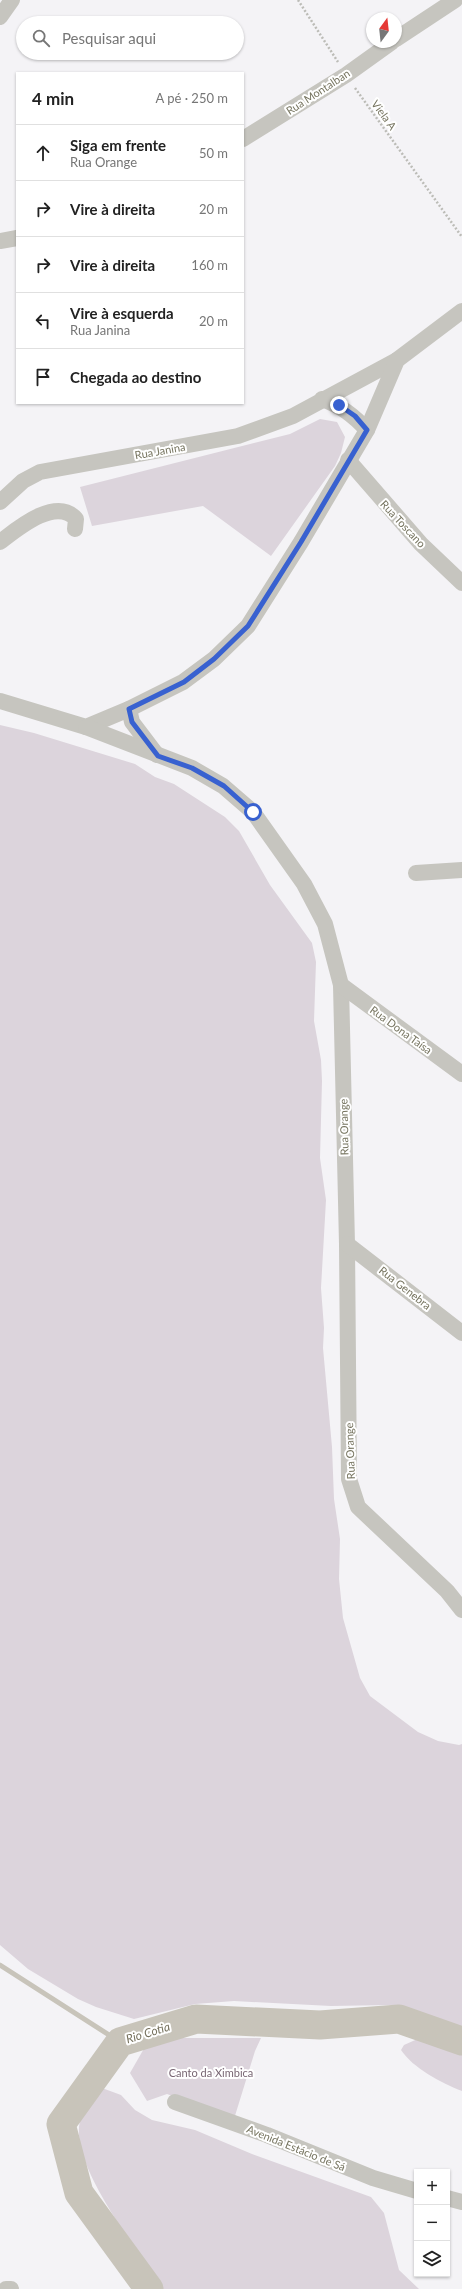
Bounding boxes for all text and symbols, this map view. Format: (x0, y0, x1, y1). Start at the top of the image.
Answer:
north arrow (366, 12, 402, 48)
search box (16, 16, 244, 60)
icon: search (30, 27, 52, 49)
text: Pesquisar aqui (62, 29, 156, 47)
street label: Rua Montalban (283, 66, 352, 117)
text: 4 min (32, 88, 74, 109)
text: A pé · 250 m (155, 90, 228, 106)
street label: Viela A (369, 97, 400, 133)
text: Siga em frente (70, 136, 166, 154)
icon: ahead (32, 142, 54, 164)
text: 50 m (199, 145, 228, 161)
text: Rua Orange (70, 154, 137, 170)
icon: right (32, 198, 54, 220)
text: Vire à direita (70, 200, 155, 218)
text: 20 m (199, 201, 228, 217)
icon: right (32, 254, 54, 276)
text: Vire à direita (70, 256, 155, 274)
text: 160 m (191, 257, 228, 273)
text: Vire à esquerda (70, 304, 174, 322)
icon: left (32, 310, 54, 332)
text: 20 m (199, 313, 228, 329)
text: Rua Janina (70, 322, 130, 338)
icon: arrive (32, 366, 54, 388)
text: Chegada ao destino (70, 368, 201, 386)
route end (330, 396, 348, 414)
street label: Rua Janina (134, 440, 186, 461)
street label: Rua Toscano (378, 497, 429, 550)
route start (244, 803, 262, 821)
street label: Rua Dona Taísa (368, 1003, 435, 1056)
street label: Rua Orange (337, 1098, 350, 1155)
street label: Rua Genebra (377, 1263, 434, 1312)
street label: Rua Orange (342, 1422, 357, 1480)
water label: Rio Cotia (124, 2019, 172, 2046)
park label: Canto da Ximbica (169, 2066, 253, 2079)
street label: Avenida Estácio de Sá (245, 2122, 347, 2173)
map controls (414, 2169, 450, 2277)
button: + (414, 2169, 450, 2205)
button: − (414, 2205, 450, 2241)
button: layers (414, 2241, 450, 2277)

